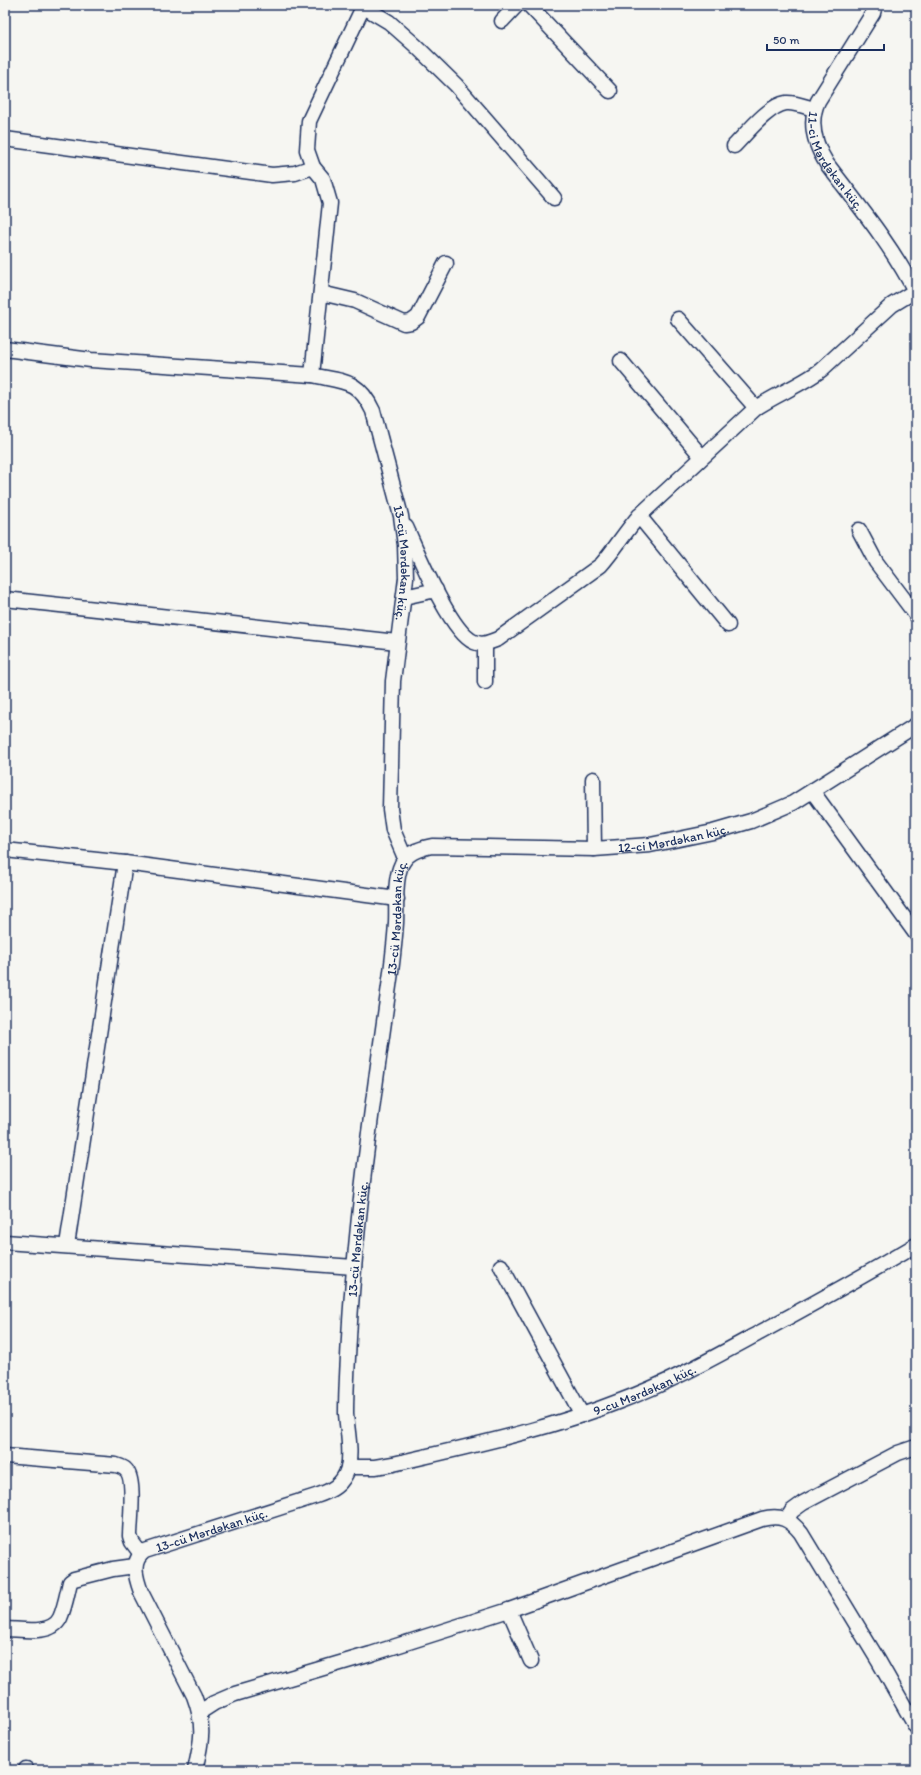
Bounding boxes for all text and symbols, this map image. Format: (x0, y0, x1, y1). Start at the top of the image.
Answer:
scale bar (767, 26, 884, 52)
text: 50 m (773, 33, 799, 47)
street label: 11-ci Mərdəkan küç. (805, 110, 867, 214)
street label: 13-cü Mərdəkan küç. (390, 503, 413, 622)
street label: 12-ci Mərdəkan küç. (617, 821, 731, 855)
street label: 13-cü Mərdəkan küç. (384, 857, 411, 977)
street label: 13-cü Mərdəkan küç. (345, 1180, 371, 1298)
street label: 9-cu Mərdəkan küç. (591, 1361, 699, 1418)
street label: 13-cü Mərdəkan küç. (154, 1505, 269, 1555)

